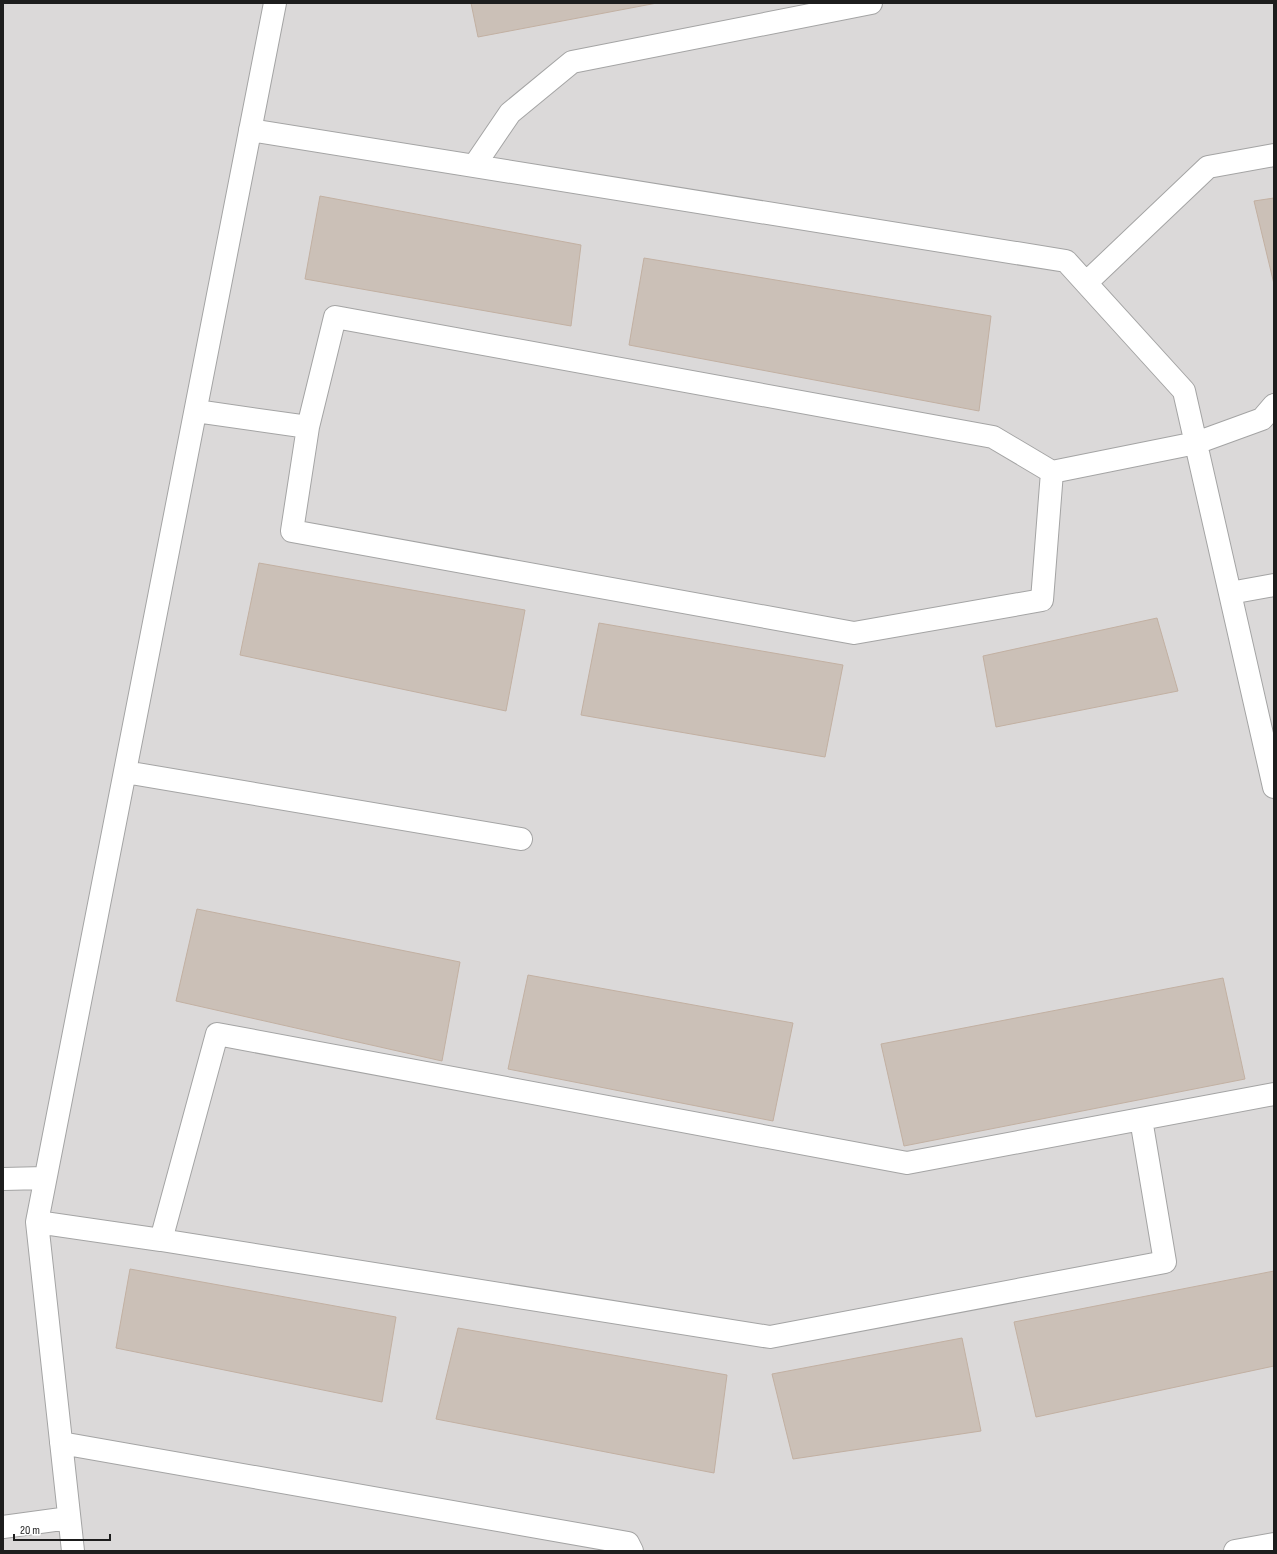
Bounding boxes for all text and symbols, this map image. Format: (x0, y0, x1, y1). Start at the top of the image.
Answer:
scale bar (14, 1516, 110, 1542)
text: 20 m (20, 1523, 40, 1538)

